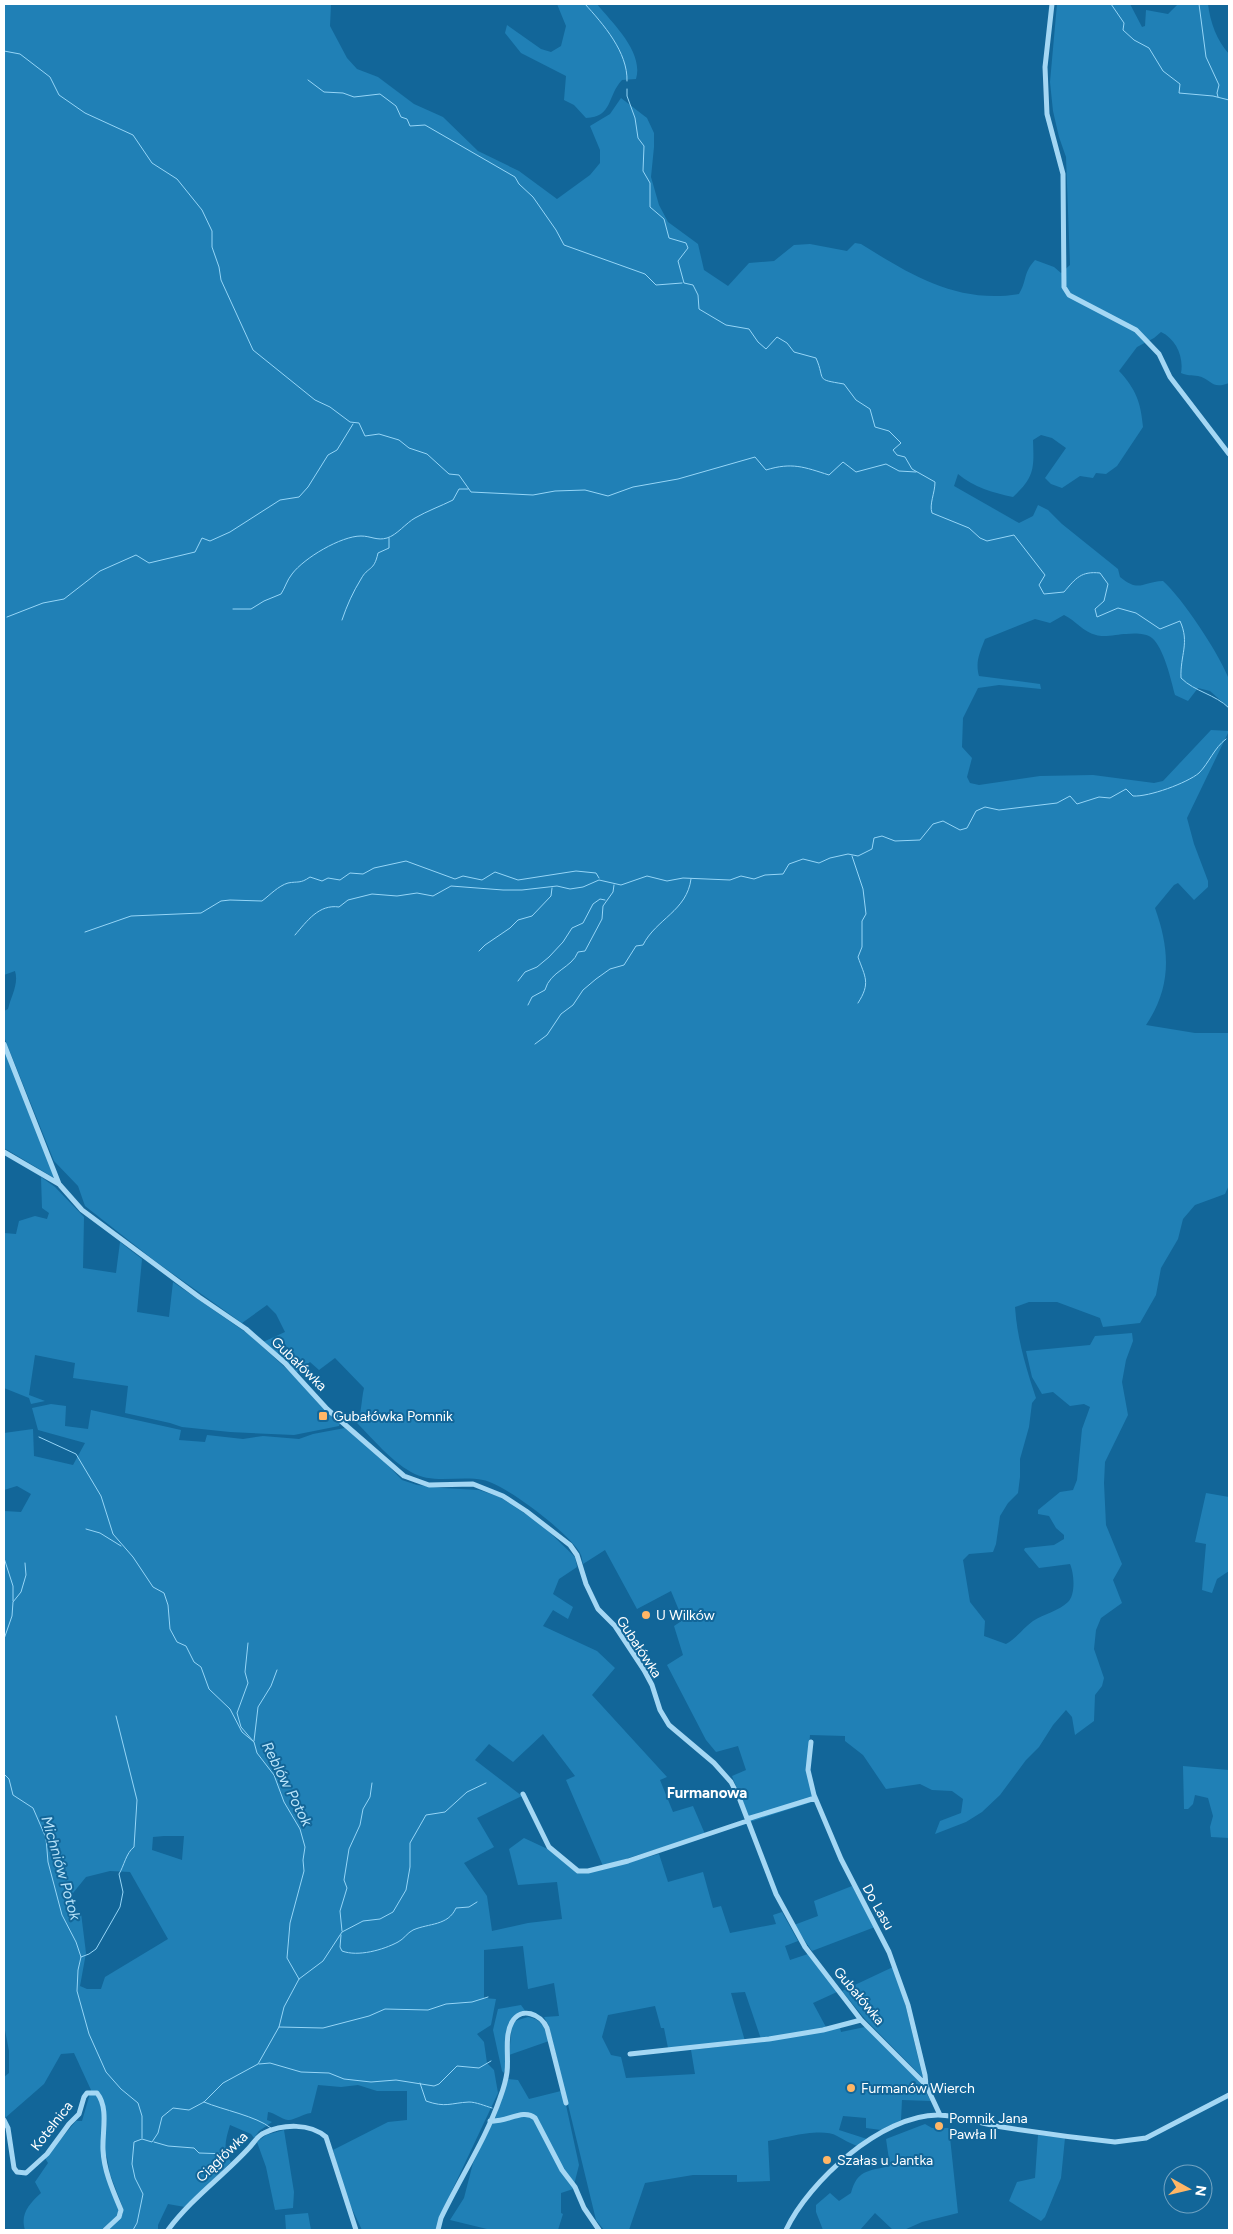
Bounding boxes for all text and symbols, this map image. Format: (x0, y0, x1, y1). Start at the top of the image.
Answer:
street label: Gubałówka (268, 1333, 330, 1395)
place label: Gubałówka Pomnik (333, 1408, 453, 1425)
marker: Gubałówka Pomnik (317, 1410, 329, 1422)
place label: U Wilków (656, 1607, 715, 1624)
marker: U Wilków (640, 1609, 652, 1621)
street label: Gubałówka (613, 1613, 665, 1681)
water label: Reblów Potok (258, 1739, 316, 1830)
district label: Furmanowa (667, 1784, 747, 1802)
water label: Michniów Potok (38, 1814, 85, 1923)
street label: Do Lasu (858, 1881, 898, 1933)
street label: Gubałówka (830, 1964, 888, 2028)
place label: Furmanów Wierch (861, 2080, 975, 2097)
marker: Furmanów Wierch (845, 2082, 857, 2094)
street label: Kotelnica (27, 2098, 77, 2154)
place label: Pomnik Jana Pawła II (949, 2110, 1028, 2143)
marker: Pomnik Jana Pawła II (933, 2120, 945, 2132)
street label: Ciągłówka (193, 2128, 251, 2186)
place label: Szałas u Jantka (837, 2152, 933, 2169)
marker: Szałas u Jantka (821, 2154, 833, 2166)
north arrow (1163, 2164, 1213, 2214)
text: N (1191, 2184, 1210, 2197)

